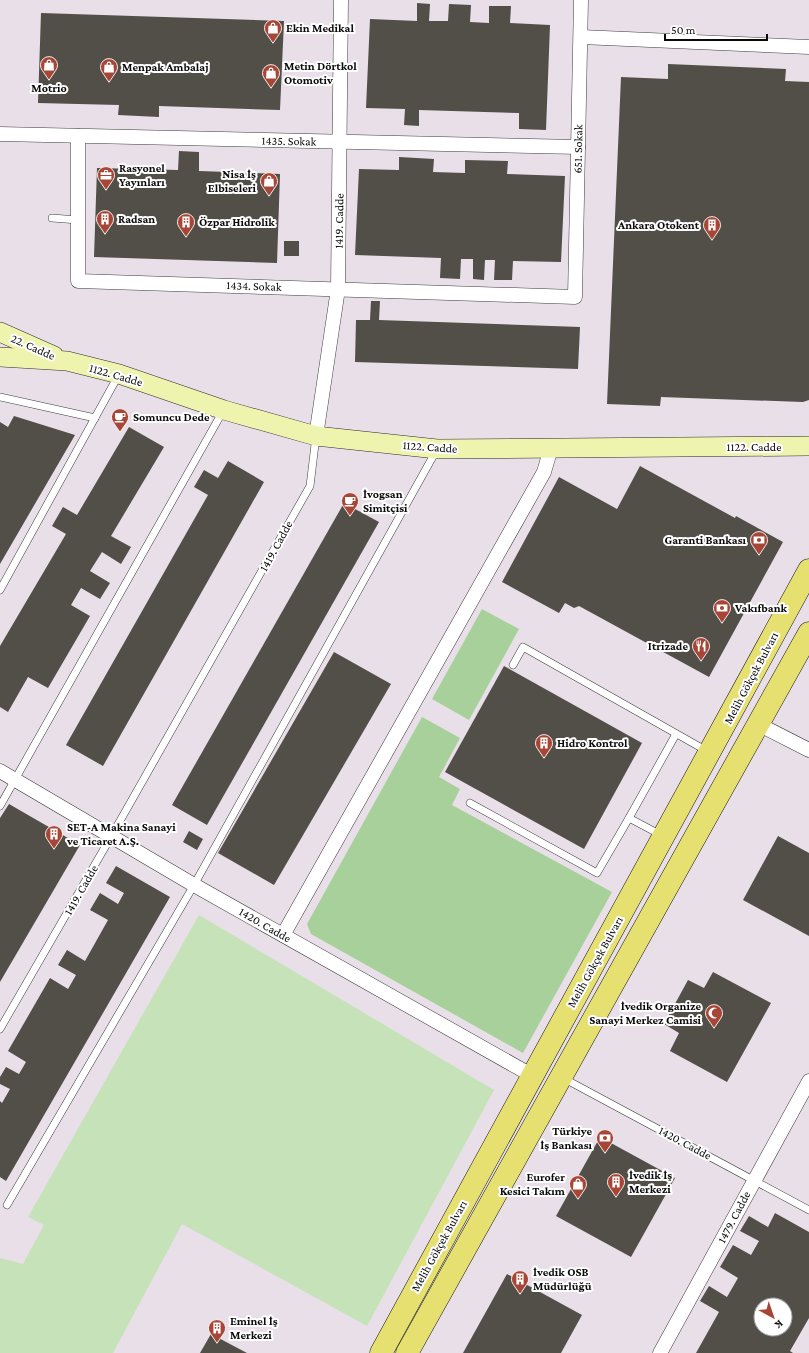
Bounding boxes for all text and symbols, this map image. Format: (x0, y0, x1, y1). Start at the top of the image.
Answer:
scale bar (665, 16, 767, 42)
shop icon: Ekin Medikal (263, 18, 283, 43)
place label: Ekin Medikal (286, 21, 354, 35)
text: 50 m (671, 23, 696, 37)
shop icon: Motrio (39, 55, 59, 80)
shop icon: Menpak Ambalaj (99, 57, 119, 82)
place label: Metin Dörtkol Otomotiv (284, 59, 357, 87)
place label: Menpak Ambalaj (122, 60, 209, 74)
shop icon: Metin Dörtkol Otomotiv (261, 63, 281, 88)
place label: Motrio (31, 81, 67, 95)
street label: 651. Sokak (571, 124, 585, 174)
street label: 1435. Sokak (262, 134, 317, 148)
place label: Rasyonel Yayınları (119, 161, 165, 189)
office icon: Rasyonel Yayınları (96, 165, 116, 190)
place label: Nisa İş Elbiseleri (208, 167, 257, 195)
shop icon: Nisa İş Elbiseleri (259, 171, 279, 196)
street label: 1419. Cadde (332, 193, 346, 249)
building icon: Radsan (95, 209, 115, 234)
place label: Radsan (118, 212, 155, 226)
building icon: Özpar Hidrolik (176, 212, 196, 237)
place label: Özpar Hidrolik (199, 215, 275, 229)
building icon: Ankara Otokent (702, 215, 722, 240)
place label: Ankara Otokent (617, 218, 700, 232)
street label: 1434. Sokak (226, 278, 282, 294)
street label: 22. Cadde (9, 331, 57, 363)
street label: 1122. Cadde (88, 361, 144, 389)
cafe icon: Somuncu Dede (110, 407, 130, 432)
place label: Somuncu Dede (133, 410, 210, 424)
street label: 1122. Cadde (402, 438, 458, 456)
street label: 1122. Cadde (727, 440, 781, 454)
place label: İvogsan Simitçisi (363, 487, 408, 515)
cafe icon: İvogsan Simitçisi (340, 491, 360, 516)
street label: 1419. Cadde (256, 518, 296, 574)
bank icon: Garanti Bankası (749, 530, 769, 555)
place label: Garanti Bankası (665, 533, 747, 547)
bank icon: Vakıfbank (712, 598, 732, 623)
place label: Vakıfbank (734, 601, 788, 615)
street label: Melih Gökçek Bulvarı (721, 630, 781, 726)
restaurant icon: Itrizade (691, 636, 711, 661)
place label: Itrizade (648, 639, 688, 653)
building icon: Hidro Kontrol (534, 733, 554, 758)
place label: Hidro Kontrol (557, 736, 628, 750)
place label: SET-A Makina Sanayi ve Ticaret A.Ş. (66, 820, 176, 848)
building icon: SET-A Makina Sanayi ve Ticaret A.Ş. (44, 824, 64, 849)
street label: 1419. Cadde (61, 863, 101, 917)
street label: 1420. Cadde (237, 905, 293, 945)
street label: Melih Gökçek Bulvarı (564, 914, 626, 1010)
place label: İvedik Organize Sanayi Merkez Camisi (589, 999, 702, 1027)
mosque icon: İvedik Organize Sanayi Merkez Camisi (704, 1003, 724, 1028)
street label: 1420. Cadde (656, 1123, 714, 1163)
place label: Türkiye İş Bankası (540, 1124, 593, 1152)
bank icon: Türkiye İş Bankası (595, 1128, 615, 1153)
place label: İvedik İş Merkezi (629, 1168, 672, 1196)
place label: Eurofer Kesici Takım (500, 1170, 566, 1198)
building icon: İvedik İş Merkezi (606, 1172, 626, 1197)
shop icon: Eurofer Kesici Takım (568, 1174, 588, 1199)
street label: 1479. Cadde (715, 1189, 753, 1245)
street label: Melih Gökçek Bulvarı (408, 1198, 470, 1294)
place label: İvedik OSB Müdürlüğü (533, 1265, 592, 1293)
building icon: İvedik OSB Müdürlüğü (510, 1269, 530, 1294)
north arrow (753, 1297, 793, 1337)
place label: Eminel İş Merkezi (230, 1314, 278, 1342)
building icon: Eminel İş Merkezi (207, 1318, 227, 1343)
text: K (772, 1318, 786, 1332)

